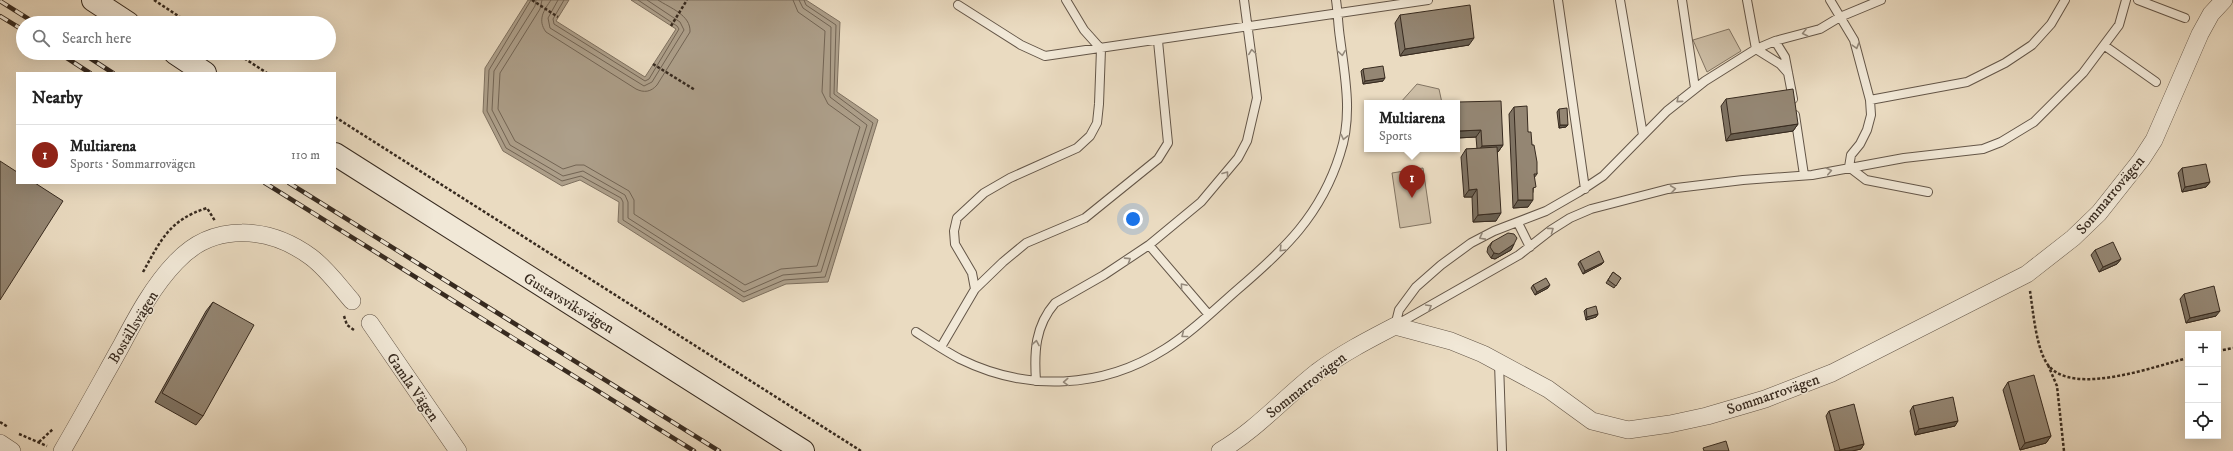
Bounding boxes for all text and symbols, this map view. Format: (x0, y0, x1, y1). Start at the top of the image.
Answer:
search box (16, 16, 336, 60)
icon: search (30, 27, 52, 49)
one-way arrow (1802, 28, 1808, 36)
text: Search here (62, 29, 131, 48)
one-way arrow (1851, 42, 1860, 49)
one-way arrow (1248, 49, 1257, 55)
one-way arrow (1337, 50, 1346, 56)
text: Nearby (32, 87, 82, 109)
one-way arrow (1677, 95, 1684, 102)
popup (1364, 100, 1460, 152)
text: Multiarena (1379, 109, 1445, 128)
text: Sports (1379, 128, 1412, 144)
one-way arrow (1341, 134, 1349, 140)
text: Multiarena (70, 137, 136, 156)
text: 1 (43, 147, 47, 163)
text: 110 m (291, 147, 320, 163)
street label: Sommarrovägen (2072, 152, 2149, 239)
text: Sports · Sommarrovägen (70, 156, 196, 172)
pin: 1 (1399, 165, 1425, 198)
one-way arrow (1826, 168, 1833, 176)
one-way arrow (1221, 172, 1228, 179)
one-way arrow (1670, 185, 1676, 194)
your location (1123, 209, 1143, 229)
one-way arrow (1546, 228, 1553, 235)
one-way arrow (1478, 233, 1486, 240)
one-way arrow (1279, 244, 1287, 252)
one-way arrow (1124, 257, 1131, 265)
street label: Gustavsviksvägen (520, 269, 618, 338)
one-way arrow (1180, 284, 1187, 291)
street label: Boställsvägen (104, 287, 163, 367)
one-way arrow (1425, 304, 1432, 311)
one-way arrow (1182, 330, 1189, 337)
map controls (2185, 331, 2221, 439)
button: + (2185, 331, 2221, 367)
one-way arrow (1032, 339, 1040, 346)
street label: Sommarrovägen (1262, 348, 1350, 423)
street label: Gamla Vägen (382, 349, 443, 425)
button: − (2185, 367, 2221, 403)
street label: Sommarrovägen (1724, 370, 1822, 419)
one-way arrow (1063, 378, 1069, 387)
button: locate (2185, 403, 2221, 439)

